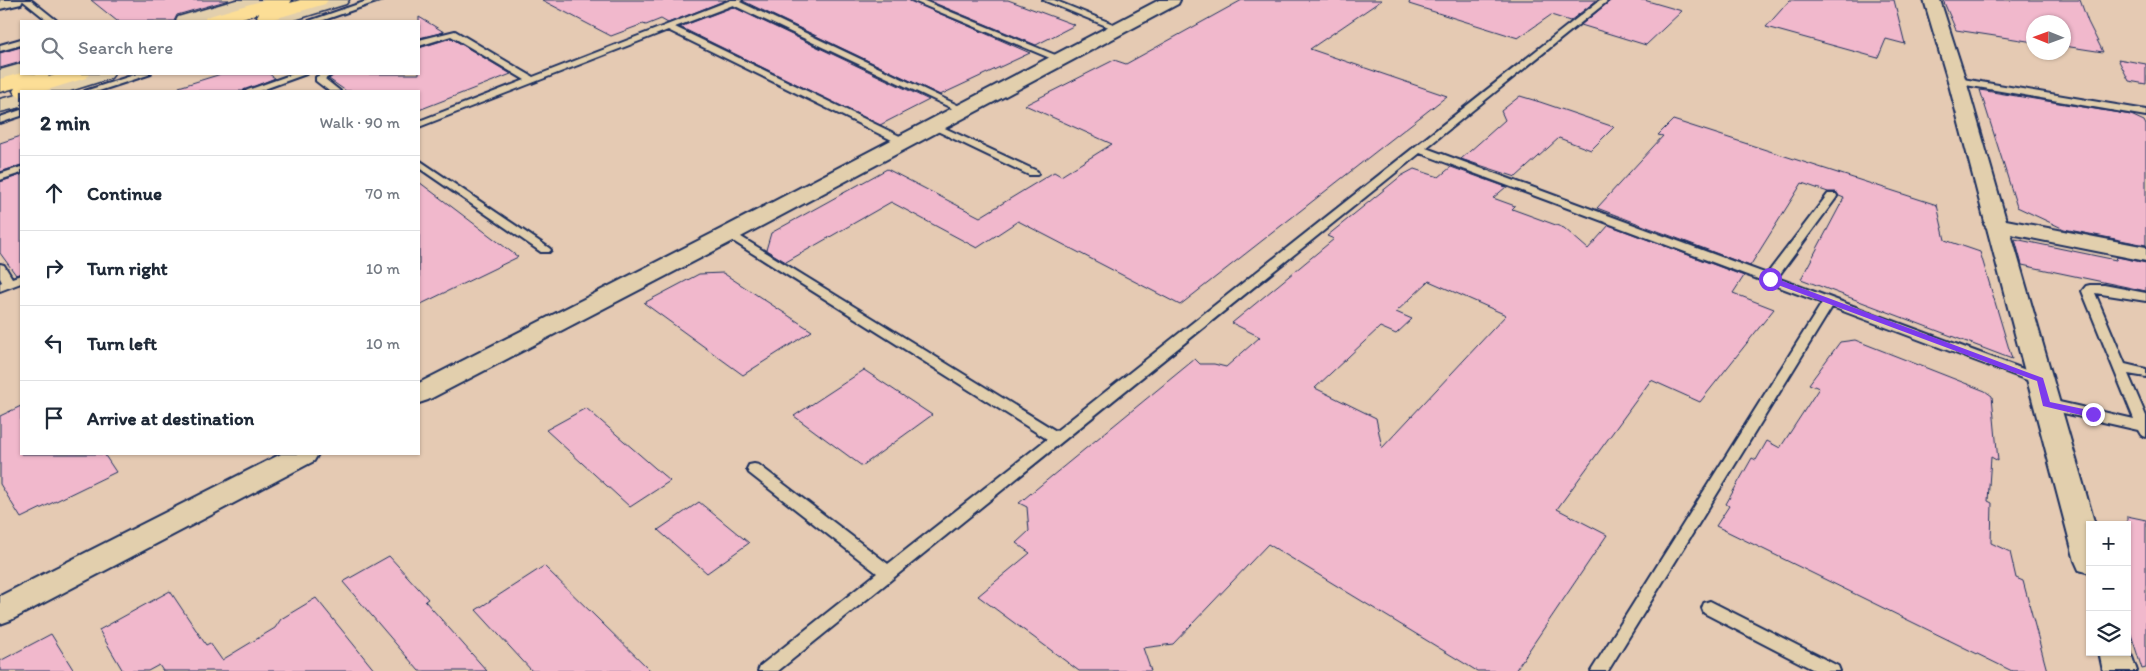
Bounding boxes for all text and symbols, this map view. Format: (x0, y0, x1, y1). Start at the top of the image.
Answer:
north arrow (2026, 15, 2071, 60)
search box (20, 20, 420, 75)
icon: search (38, 34, 66, 62)
text: Search here (78, 36, 173, 59)
text: 2 min (40, 110, 90, 135)
text: Walk · 90 m (320, 113, 400, 132)
icon: ahead (40, 179, 68, 207)
text: Continue (87, 182, 162, 205)
text: 70 m (365, 184, 400, 203)
icon: right (40, 254, 68, 282)
text: Turn right (87, 257, 168, 280)
text: 10 m (366, 259, 400, 278)
route start (1759, 268, 1782, 291)
icon: left (40, 329, 68, 357)
text: Turn left (87, 332, 157, 355)
text: 10 m (366, 334, 400, 353)
route end (2082, 403, 2105, 426)
icon: arrive (40, 404, 68, 432)
text: Arrive at destination (87, 407, 254, 430)
map controls (2086, 521, 2131, 656)
button: + (2086, 521, 2131, 566)
button: − (2086, 566, 2131, 611)
button: layers (2086, 611, 2131, 656)

